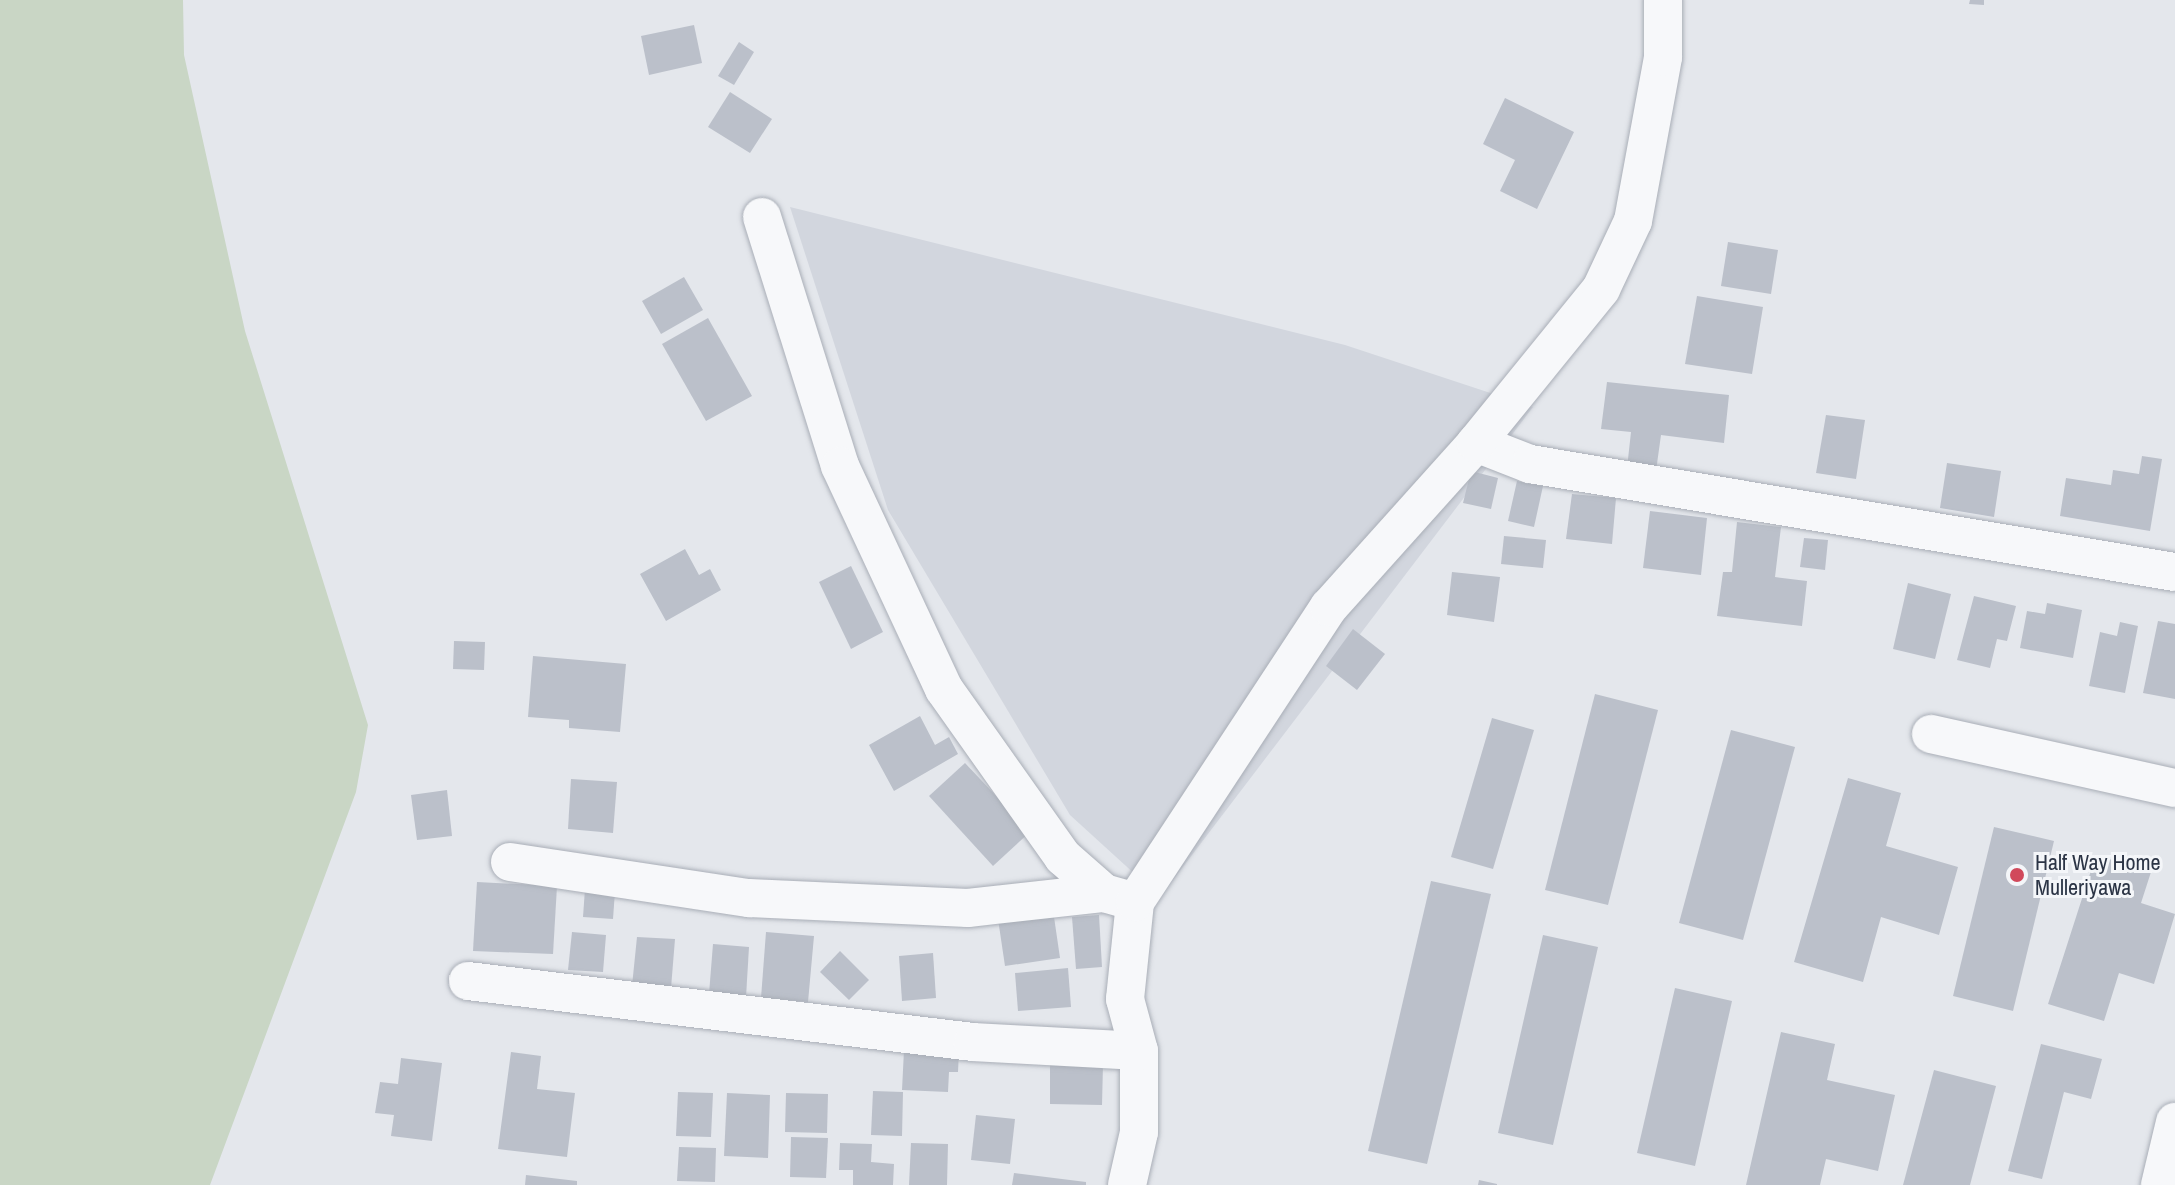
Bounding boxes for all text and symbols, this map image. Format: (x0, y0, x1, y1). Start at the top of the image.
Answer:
place label: Half Way Home Mulleriyawa (2035, 849, 2161, 900)
marker: Half Way Home Mulleriyawa (2006, 864, 2028, 886)

